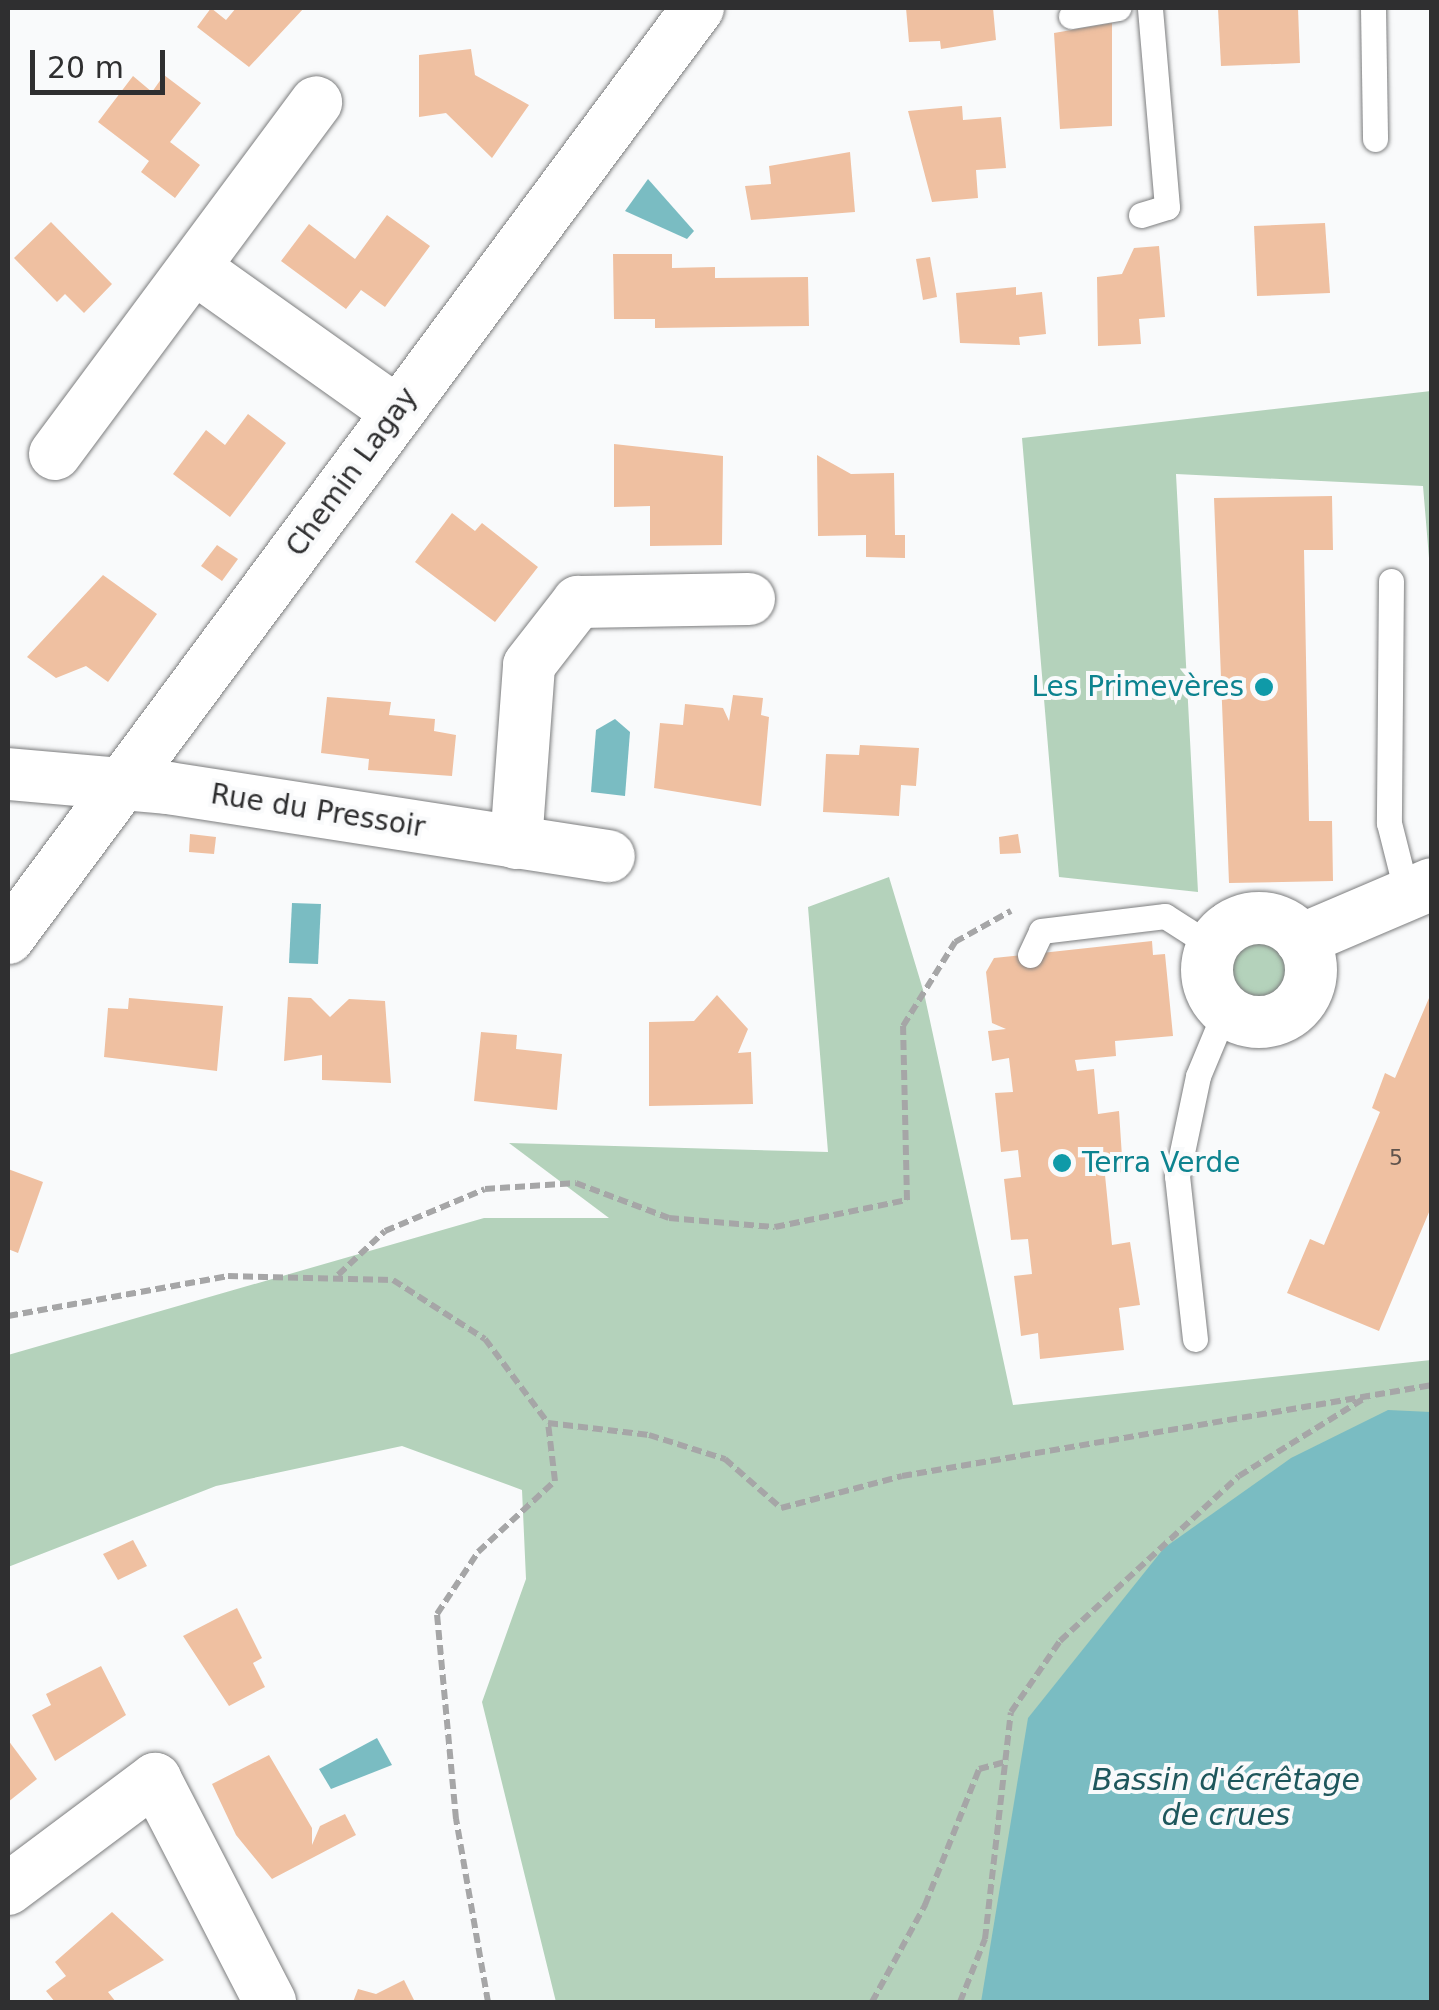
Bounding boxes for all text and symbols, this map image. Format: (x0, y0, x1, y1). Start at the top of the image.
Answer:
scale bar (35, 30, 170, 92)
text: 20 m (47, 50, 124, 85)
street label: Chemin Lagay (279, 381, 425, 563)
place label: Les Primevères (1031, 670, 1244, 704)
marker: Les Primevères (1253, 676, 1275, 698)
street label: Rue du Pressoir (208, 777, 428, 845)
house number: 5 (1389, 1145, 1403, 1171)
place label: Terra Verde (1082, 1146, 1240, 1180)
marker: Terra Verde (1051, 1152, 1073, 1174)
water label: Bassin d'écrêtage de crues (1092, 1762, 1360, 1832)

